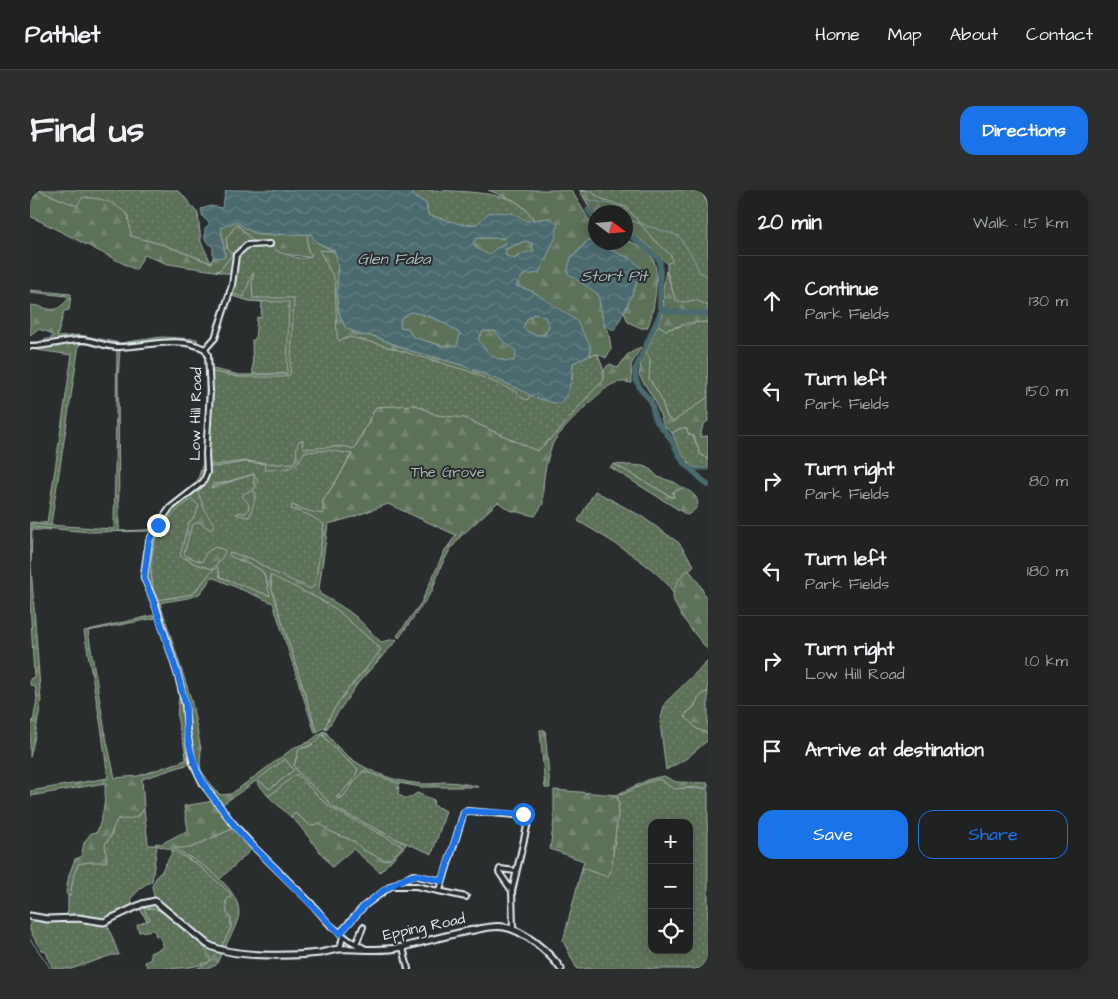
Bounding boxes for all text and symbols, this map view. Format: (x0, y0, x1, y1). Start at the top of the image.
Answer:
text: Pathlet (25, 18, 101, 52)
text: Home (815, 22, 860, 47)
text: Map (888, 22, 922, 47)
text: About (950, 22, 998, 47)
text: Contact (1026, 22, 1093, 47)
text: Find us (30, 106, 144, 155)
button: Directions (960, 106, 1088, 155)
north arrow (588, 205, 633, 250)
text: 20 min (758, 208, 822, 237)
text: Walk · 1.5 km (973, 212, 1068, 234)
water label: Glen Faba (358, 248, 431, 270)
water label: Stort Pit (581, 265, 649, 287)
text: Continue (805, 276, 879, 303)
icon: ahead (758, 287, 786, 315)
text: 130 m (1029, 290, 1068, 312)
text: Park Fields (805, 303, 889, 325)
text: Turn left (805, 366, 886, 393)
street label: Low Hill Road (185, 367, 207, 461)
icon: left (758, 377, 786, 405)
text: 150 m (1026, 380, 1068, 402)
text: Park Fields (805, 393, 889, 415)
text: Turn right (805, 456, 894, 483)
park label: The Grove (411, 462, 485, 483)
icon: right (758, 467, 786, 495)
text: 80 m (1029, 470, 1068, 492)
text: Park Fields (805, 483, 889, 505)
route end (147, 514, 170, 537)
text: Turn left (805, 546, 886, 573)
icon: left (758, 557, 786, 585)
text: 180 m (1027, 560, 1068, 582)
text: Park Fields (805, 573, 889, 595)
text: Turn right (805, 636, 894, 663)
icon: right (758, 647, 786, 675)
text: 1.0 km (1025, 650, 1068, 672)
text: Low Hill Road (805, 663, 905, 685)
icon: arrive (758, 737, 786, 765)
text: Arrive at destination (805, 737, 984, 764)
route start (512, 803, 535, 826)
button: Save (758, 810, 908, 859)
button: Share (918, 810, 1068, 859)
map controls (648, 819, 693, 954)
button: + (648, 819, 693, 864)
button: − (648, 864, 693, 909)
street label: Epping Road (381, 908, 468, 947)
button: locate (648, 909, 693, 954)

